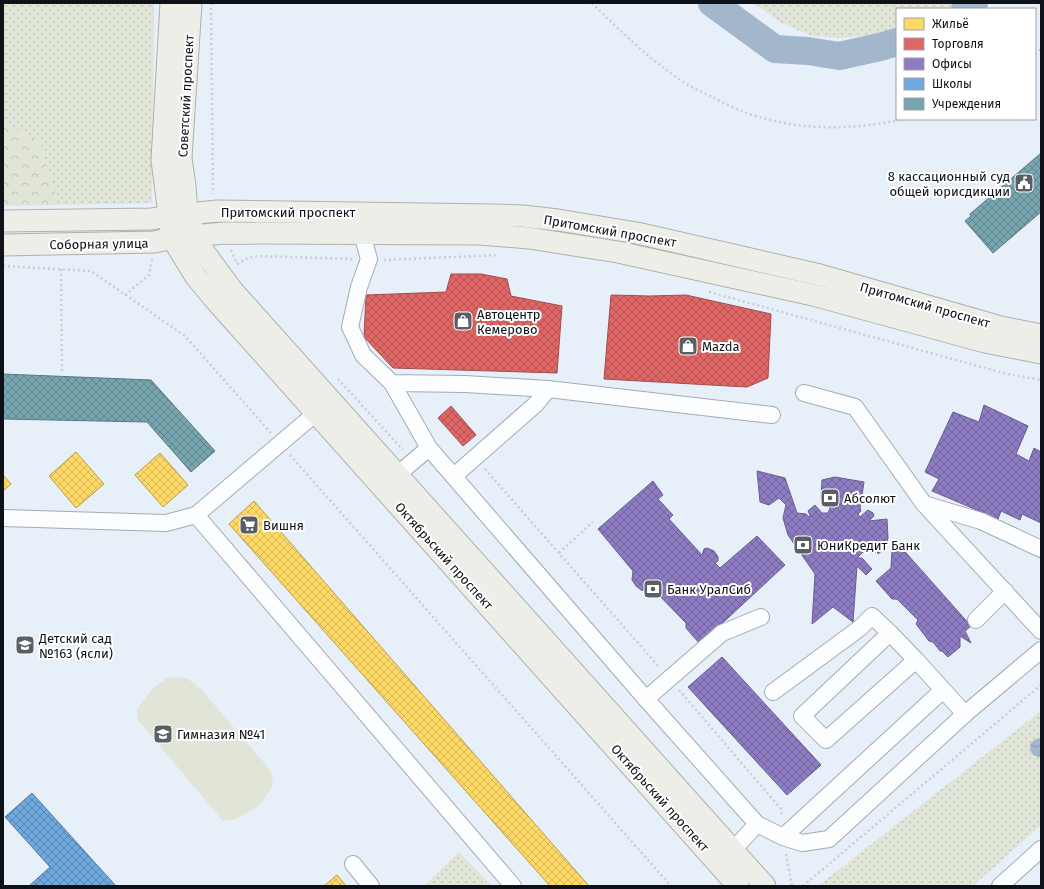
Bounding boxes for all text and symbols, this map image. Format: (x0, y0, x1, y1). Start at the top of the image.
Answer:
legend (896, 8, 1036, 120)
text: Жильё (932, 17, 969, 31)
street label: Советский проспект (175, 34, 197, 158)
text: Торговля (932, 37, 984, 51)
text: Офисы (932, 57, 972, 71)
text: Школы (932, 77, 972, 91)
text: Учреждения (932, 97, 1001, 111)
place label: 8 кассационный суд общей юрисдикции (888, 169, 1010, 199)
public building icon: 8 кассационный суд общей юрисдикции (1013, 172, 1035, 194)
street label: Притомский проспект (221, 205, 355, 220)
street label: Притомский проспект (542, 212, 678, 250)
street label: Соборная улица (49, 236, 149, 252)
street label: Притомский проспект (858, 279, 992, 331)
place label: Автоцентр Кемерово (477, 307, 541, 337)
shop icon: Автоцентр Кемерово (452, 310, 474, 332)
shop icon: Mazda (677, 335, 699, 357)
place label: Mazda (702, 339, 740, 354)
bank icon: Абсолют (819, 487, 841, 509)
place label: Абсолют (844, 491, 896, 506)
street label: Октябрьский проспект (392, 499, 496, 613)
supermarket icon: Вишня (238, 514, 260, 536)
place label: Вишня (263, 518, 304, 533)
bank icon: ЮниКредит Банк (792, 534, 814, 556)
place label: ЮниКредит Банк (817, 538, 920, 553)
bank icon: Банк УралСиб (642, 578, 664, 600)
place label: Банк УралСиб (667, 582, 751, 597)
place label: Детский сад №163 (ясли) (38, 631, 113, 661)
school or university icon: Детский сад №163 (ясли) (14, 634, 36, 656)
school or university icon: Гимназия №41 (152, 723, 174, 745)
place label: Гимназия №41 (177, 727, 265, 742)
street label: Октябрьский проспект (608, 741, 712, 855)

